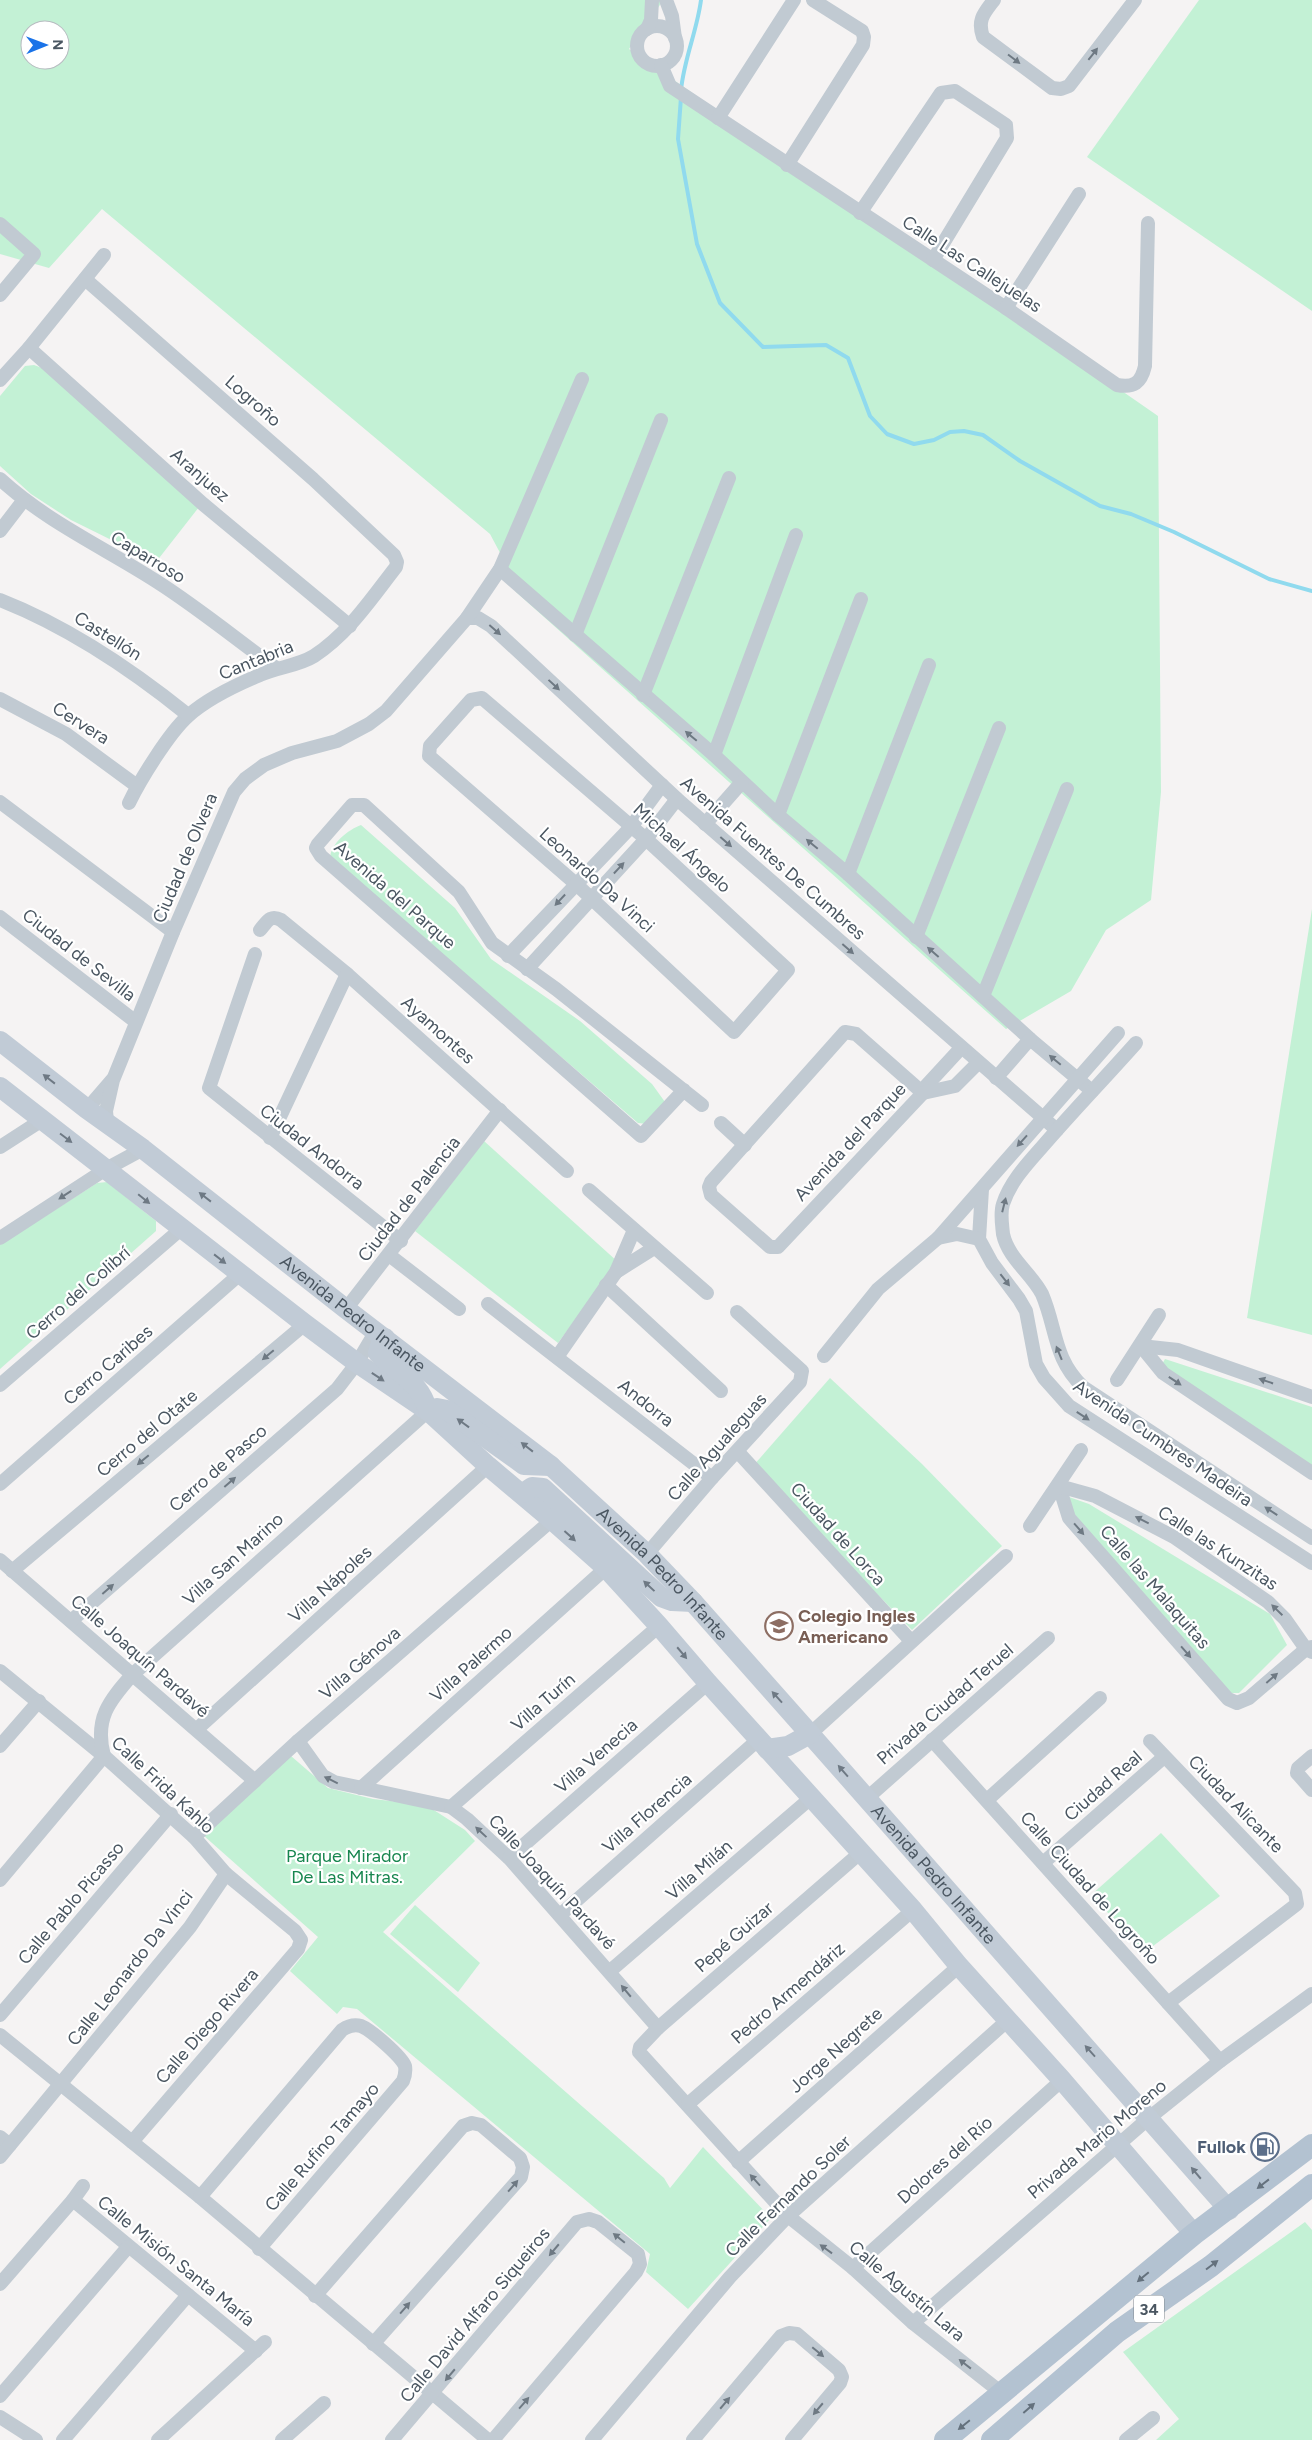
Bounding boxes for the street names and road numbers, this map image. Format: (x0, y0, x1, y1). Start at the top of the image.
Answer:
street label: Calle Las Callejuelas (898, 211, 1046, 317)
street label: Logroño (220, 371, 286, 431)
street label: Aranjuez (166, 443, 234, 507)
street label: Caparroso (107, 526, 189, 588)
street label: Castellón (70, 607, 146, 665)
street label: Cantabria (216, 635, 296, 685)
street label: Cervera (48, 697, 114, 749)
street label: Avenida Fuentes De Cumbres (676, 772, 870, 944)
street label: Ciudad de Olvera (148, 790, 222, 926)
street label: Michael Ángelo (629, 798, 735, 898)
street label: Leonardo Da Vinci (535, 823, 659, 937)
street label: Avenida del Parque (330, 836, 460, 954)
street label: Ciudad de Sevilla (18, 904, 140, 1006)
street label: Ayamontes (397, 991, 479, 1069)
street label: Avenida del Parque (789, 1078, 911, 1206)
street label: Ciudad Andorra (255, 1099, 369, 1195)
street label: Ciudad de Palencia (353, 1132, 465, 1266)
street label: Cerro del Colibrí (21, 1241, 135, 1344)
street label: Avenida Pedro Infante (276, 1250, 430, 1377)
street label: Cerro Caribes (59, 1320, 157, 1410)
street label: Andorra (614, 1374, 678, 1432)
street label: Avenida Cumbres Madeira (1069, 1375, 1257, 1511)
street label: Cerro del Otate (92, 1384, 202, 1482)
street label: Calle Agualeguas (663, 1388, 771, 1506)
street label: Cerro de Pasco (164, 1419, 272, 1517)
street label: Ciudad de Lorca (786, 1478, 890, 1590)
street label: Calle las Kunzitas (1154, 1501, 1282, 1595)
street label: Avenida Pedro Infante (592, 1502, 733, 1645)
street label: Villa San Marino (178, 1508, 288, 1610)
street label: Calle las Malaquitas (1095, 1521, 1215, 1653)
street label: Villa Nápoles (284, 1541, 376, 1627)
street label: Calle Joaquín Pardavé (66, 1590, 214, 1722)
street label: Villa Palermo (425, 1621, 517, 1707)
street label: Villa Génova (315, 1622, 405, 1704)
street label: Privada Ciudad Teruel (872, 1639, 1018, 1769)
street label: Villa Turín (506, 1668, 580, 1736)
street label: Villa Venecia (550, 1714, 642, 1798)
street label: Calle Frida Kahlo (107, 1732, 219, 1838)
street label: Ciudad Real (1059, 1746, 1147, 1826)
street label: Ciudad Alicante (1184, 1750, 1288, 1858)
street label: Villa Florencia (598, 1768, 696, 1858)
street label: Avenida Pedro Infante (866, 1800, 1001, 1949)
street label: Calle Ciudad de Logroño (1015, 1807, 1165, 1969)
street label: Calle Joaquín Pardavé (484, 1810, 620, 1954)
street label: Villa Milán (661, 1835, 737, 1905)
street label: Calle Pablo Picasso (13, 1837, 129, 1969)
street label: Calle Leonardo Da Vinci (62, 1886, 198, 2050)
street label: Pepé Guizar (690, 1897, 778, 1977)
street label: Pedro Armendáriz (726, 1937, 850, 2048)
street label: Calle Diego Rivera (151, 1964, 263, 2088)
street label: Jorge Negrete (785, 2002, 887, 2097)
street label: Privada Mario Moreno (1023, 2074, 1171, 2204)
street label: Calle Rufino Tamayo (260, 2078, 384, 2216)
street label: Dolores del Río (893, 2111, 997, 2209)
street label: Calle Fernando Soler (721, 2130, 855, 2262)
street label: Calle Misión Santa María (93, 2191, 259, 2331)
street label: Calle David Alfaro Siqueiros (395, 2223, 555, 2407)
street label: Calle Agustín Lara (845, 2236, 969, 2346)
road number: 34 (1134, 2296, 1164, 2322)

